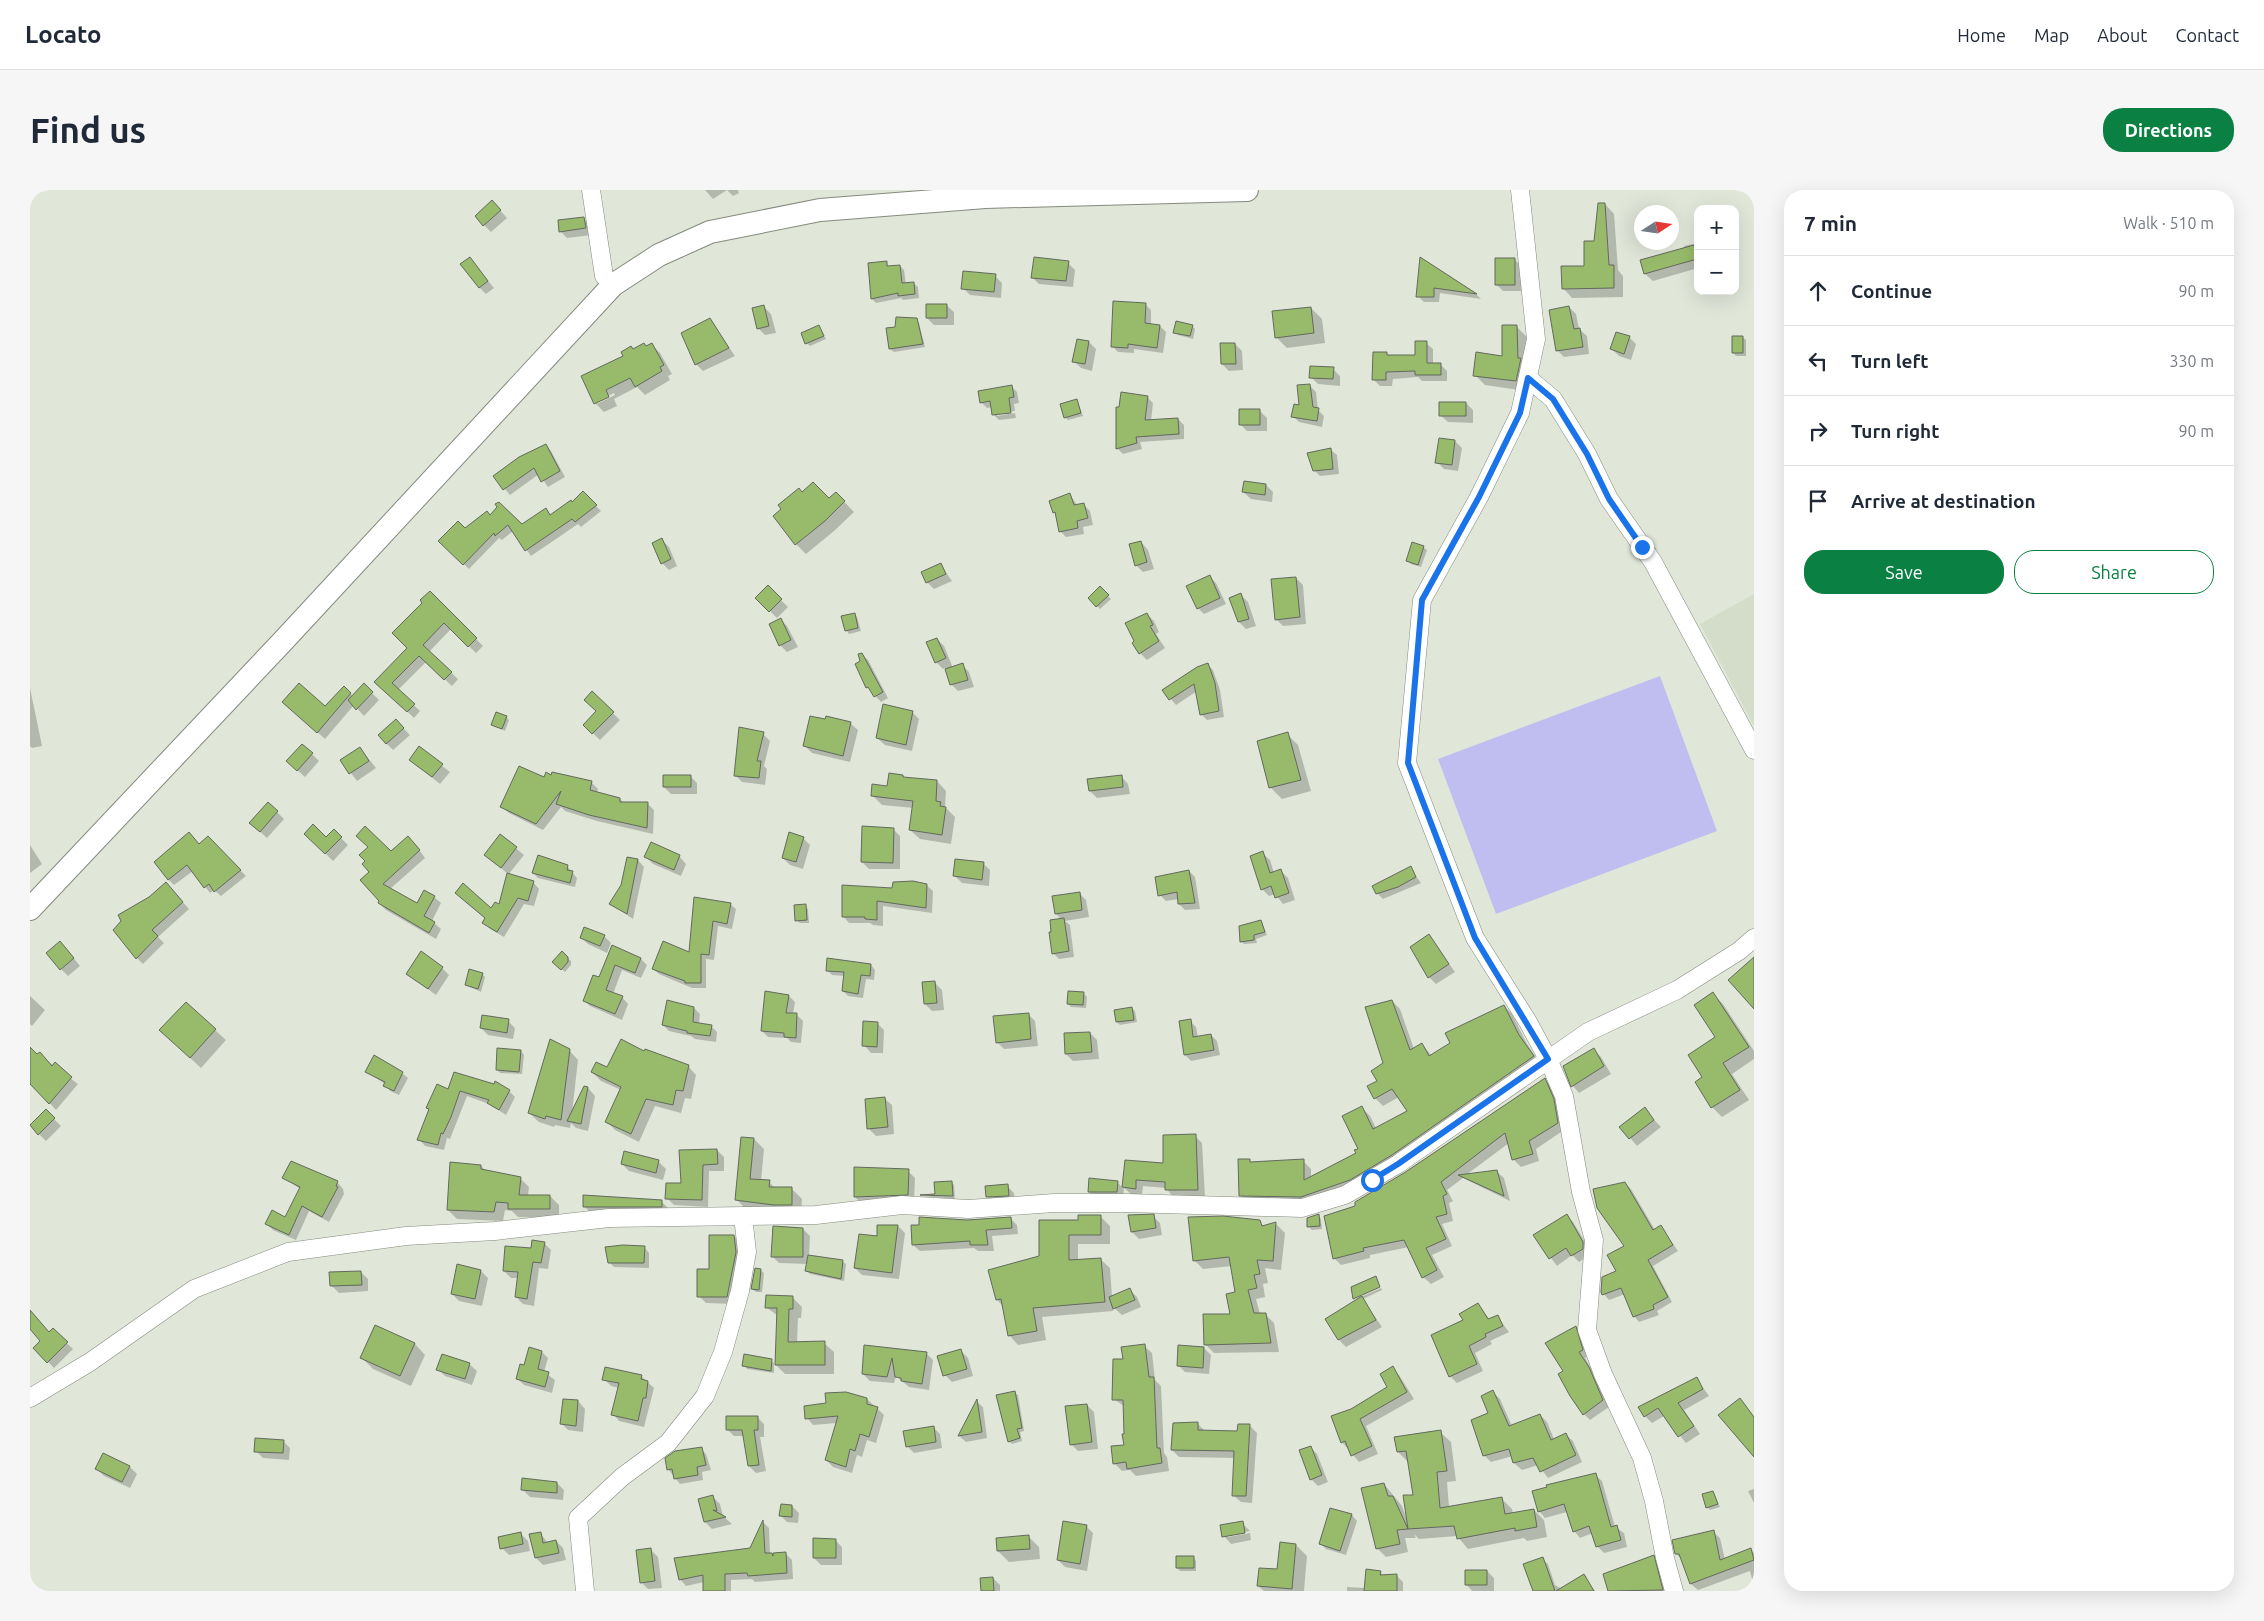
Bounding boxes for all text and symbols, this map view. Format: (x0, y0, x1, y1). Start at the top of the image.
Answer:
text: Locato (25, 21, 101, 48)
text: Home (1957, 25, 2006, 45)
text: Map (2034, 25, 2069, 45)
text: About (2097, 25, 2147, 45)
text: Contact (2175, 25, 2239, 45)
button: Directions (2103, 108, 2234, 152)
text: Find us (30, 110, 146, 150)
north arrow (1634, 205, 1679, 250)
map controls (1694, 205, 1739, 295)
button: + (1694, 205, 1739, 250)
text: 7 min (1804, 211, 1857, 235)
text: Walk · 510 m (2123, 214, 2214, 232)
button: − (1694, 250, 1739, 295)
icon: ahead (1804, 277, 1832, 305)
text: Continue (1851, 280, 1932, 302)
text: 90 m (2178, 282, 2214, 300)
icon: left (1804, 347, 1832, 375)
text: Turn left (1851, 350, 1929, 372)
text: 330 m (2169, 352, 2214, 370)
icon: right (1804, 417, 1832, 445)
text: Turn right (1851, 420, 1939, 442)
text: 90 m (2178, 422, 2214, 440)
icon: arrive (1804, 487, 1832, 515)
text: Arrive at destination (1851, 490, 2036, 512)
route end (1631, 536, 1654, 559)
button: Save (1804, 550, 2004, 594)
button: Share (2014, 550, 2214, 594)
route start (1361, 1169, 1384, 1192)

